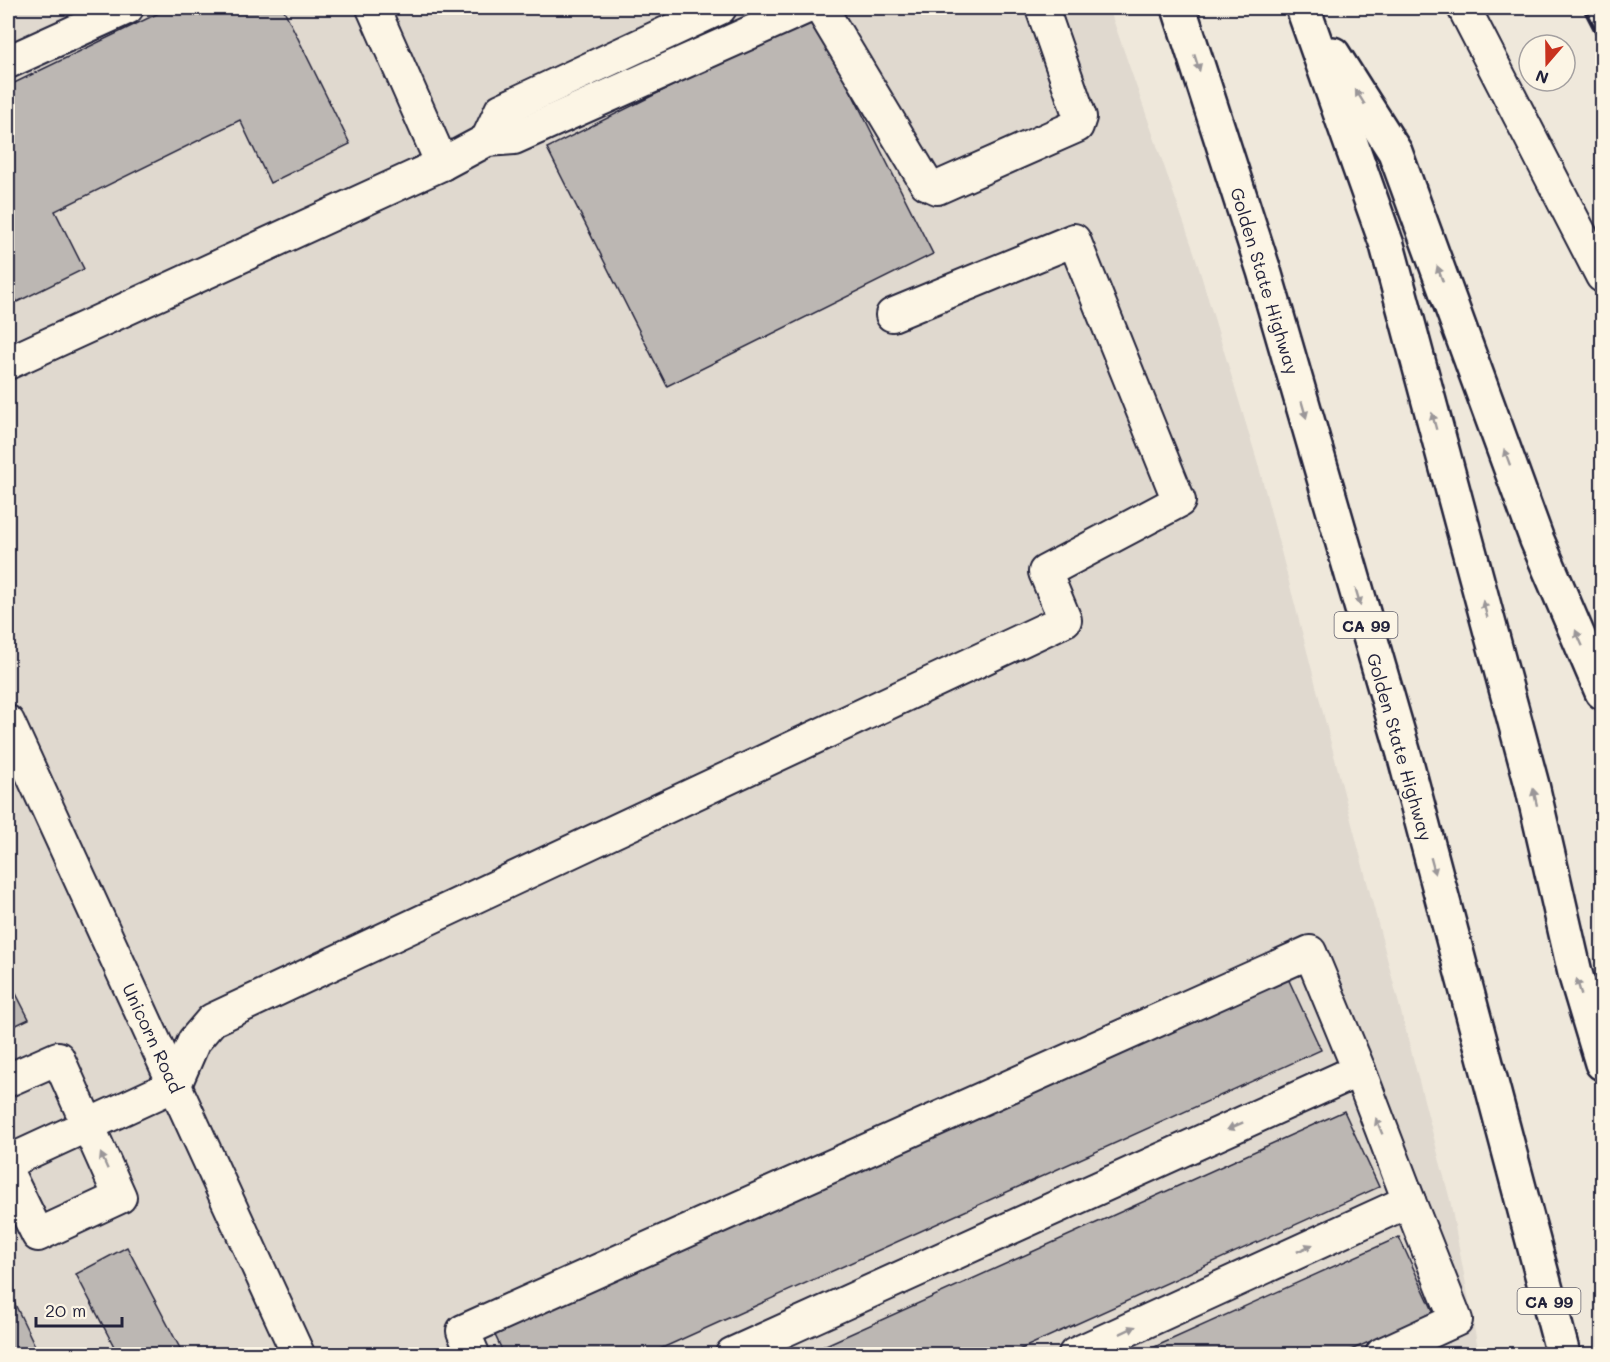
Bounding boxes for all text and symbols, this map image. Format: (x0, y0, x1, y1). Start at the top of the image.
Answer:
north arrow (1517, 33, 1577, 93)
one-way arrow (1192, 54, 1202, 72)
text: N (1532, 66, 1551, 90)
one-way arrow (1355, 89, 1366, 105)
street label: Golden State Highway (1225, 185, 1305, 377)
one-way arrow (1434, 265, 1444, 283)
one-way arrow (1300, 401, 1309, 419)
one-way arrow (1429, 411, 1438, 429)
one-way arrow (1501, 448, 1511, 466)
one-way arrow (1354, 588, 1363, 606)
one-way arrow (1479, 600, 1489, 618)
road number: CA 99 (1334, 612, 1398, 638)
one-way arrow (1574, 630, 1583, 647)
street label: Golden State Highway (1362, 650, 1438, 844)
one-way arrow (1529, 788, 1539, 807)
one-way arrow (1429, 857, 1438, 875)
one-way arrow (1574, 978, 1583, 996)
street label: Unicorn Road (117, 979, 189, 1097)
one-way arrow (1374, 1116, 1384, 1134)
one-way arrow (1227, 1121, 1244, 1130)
one-way arrow (99, 1152, 108, 1170)
one-way arrow (1297, 1243, 1314, 1252)
road number: CA 99 (1518, 1288, 1580, 1314)
scale bar (36, 1290, 122, 1328)
text: 20 m (45, 1298, 86, 1322)
one-way arrow (1120, 1325, 1137, 1334)

